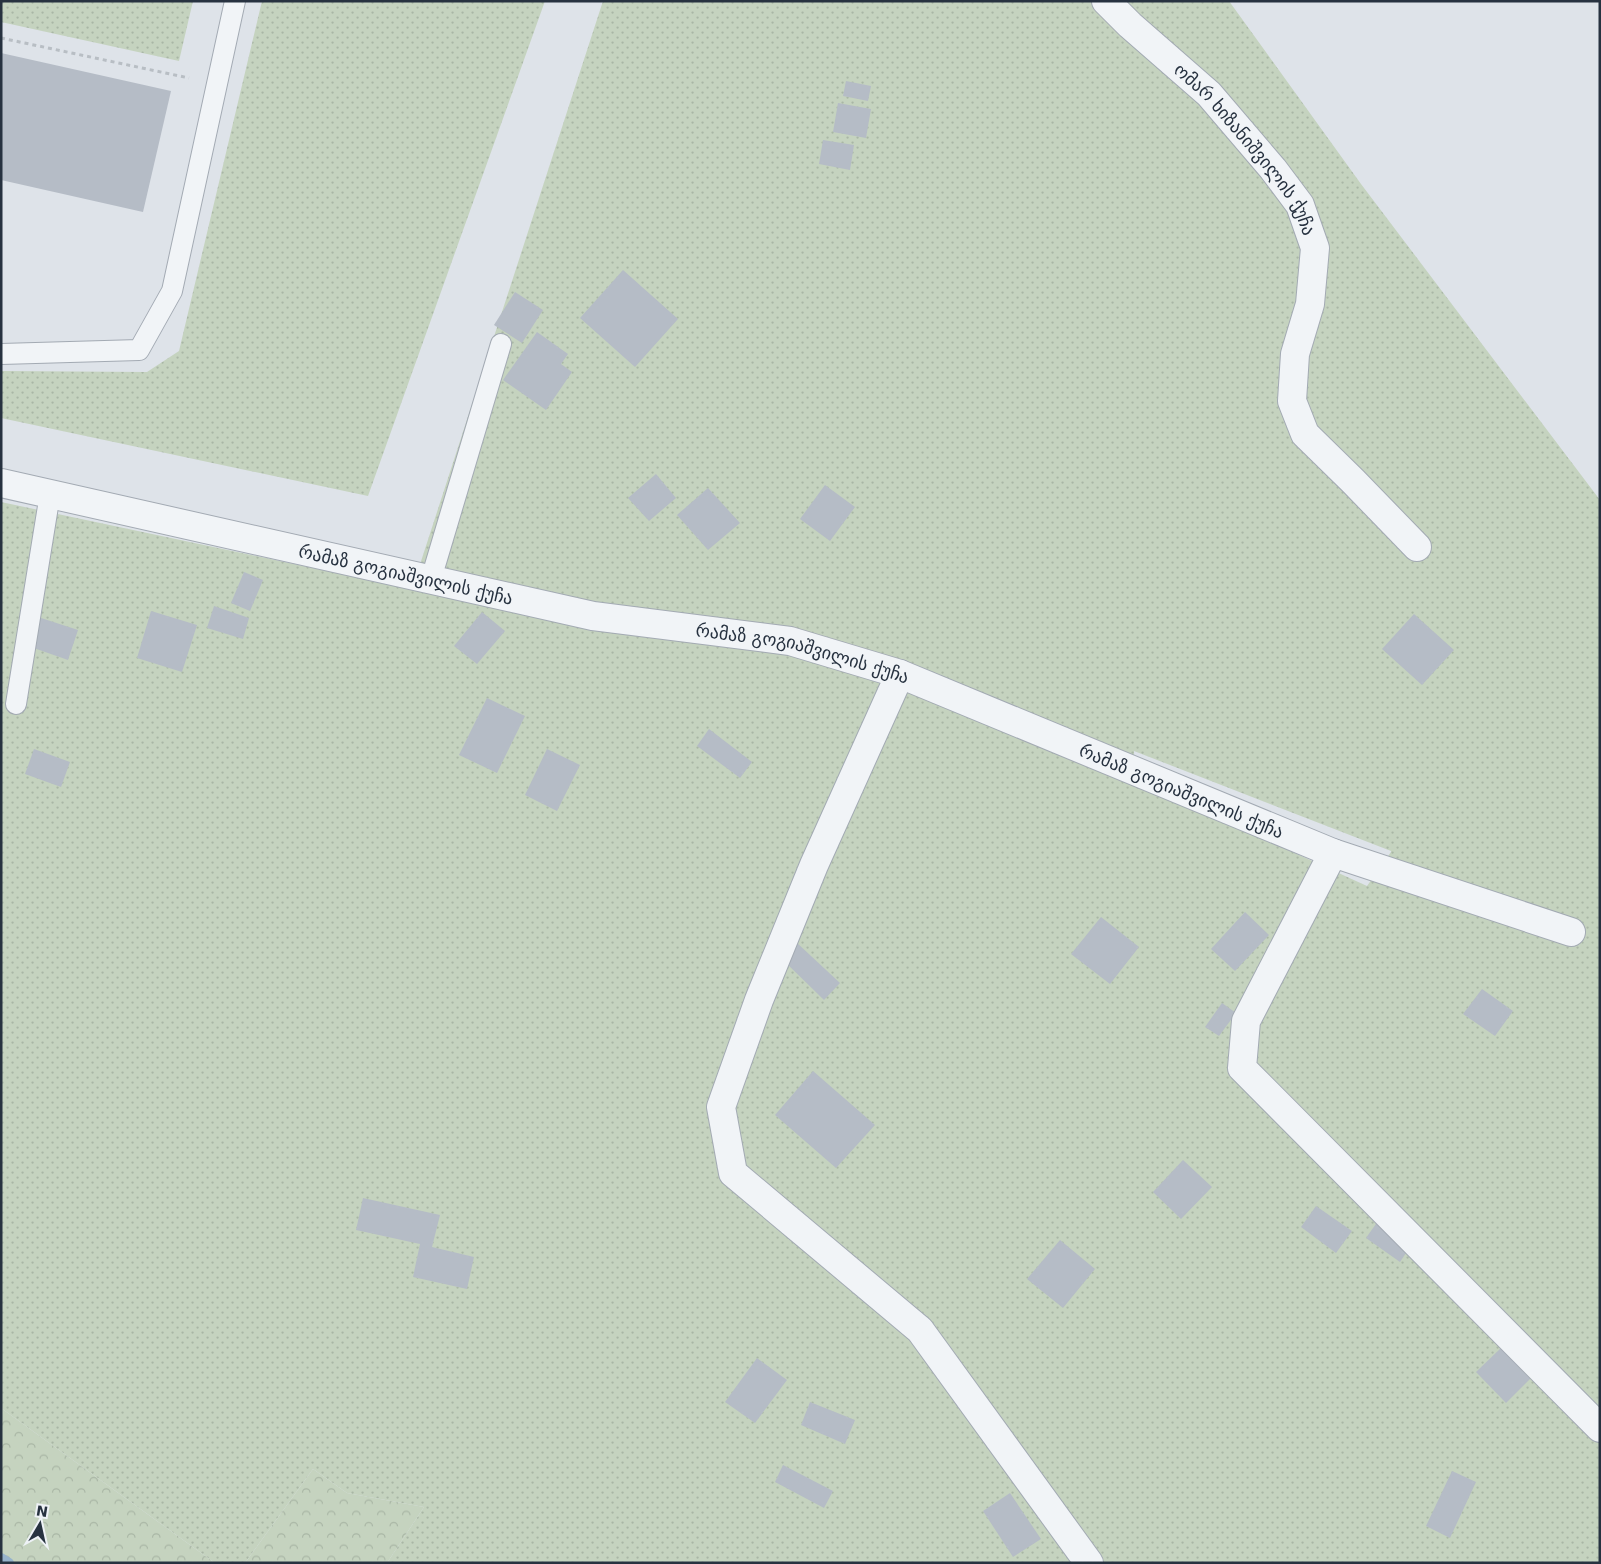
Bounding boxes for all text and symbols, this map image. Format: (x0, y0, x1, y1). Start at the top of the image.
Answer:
street label: ომარ ხიზანიშვილის ქუჩა (1170, 58, 1320, 238)
street label: რამაზ გოგიაშვილის ქუჩა (297, 540, 515, 608)
street label: რამაზ გოგიაშვილის ქუჩა (695, 619, 913, 687)
street label: რამაზ გოგიაშვილის ქუჩა (1076, 739, 1287, 842)
north arrow (15, 1499, 65, 1549)
text: N (35, 1502, 49, 1520)

